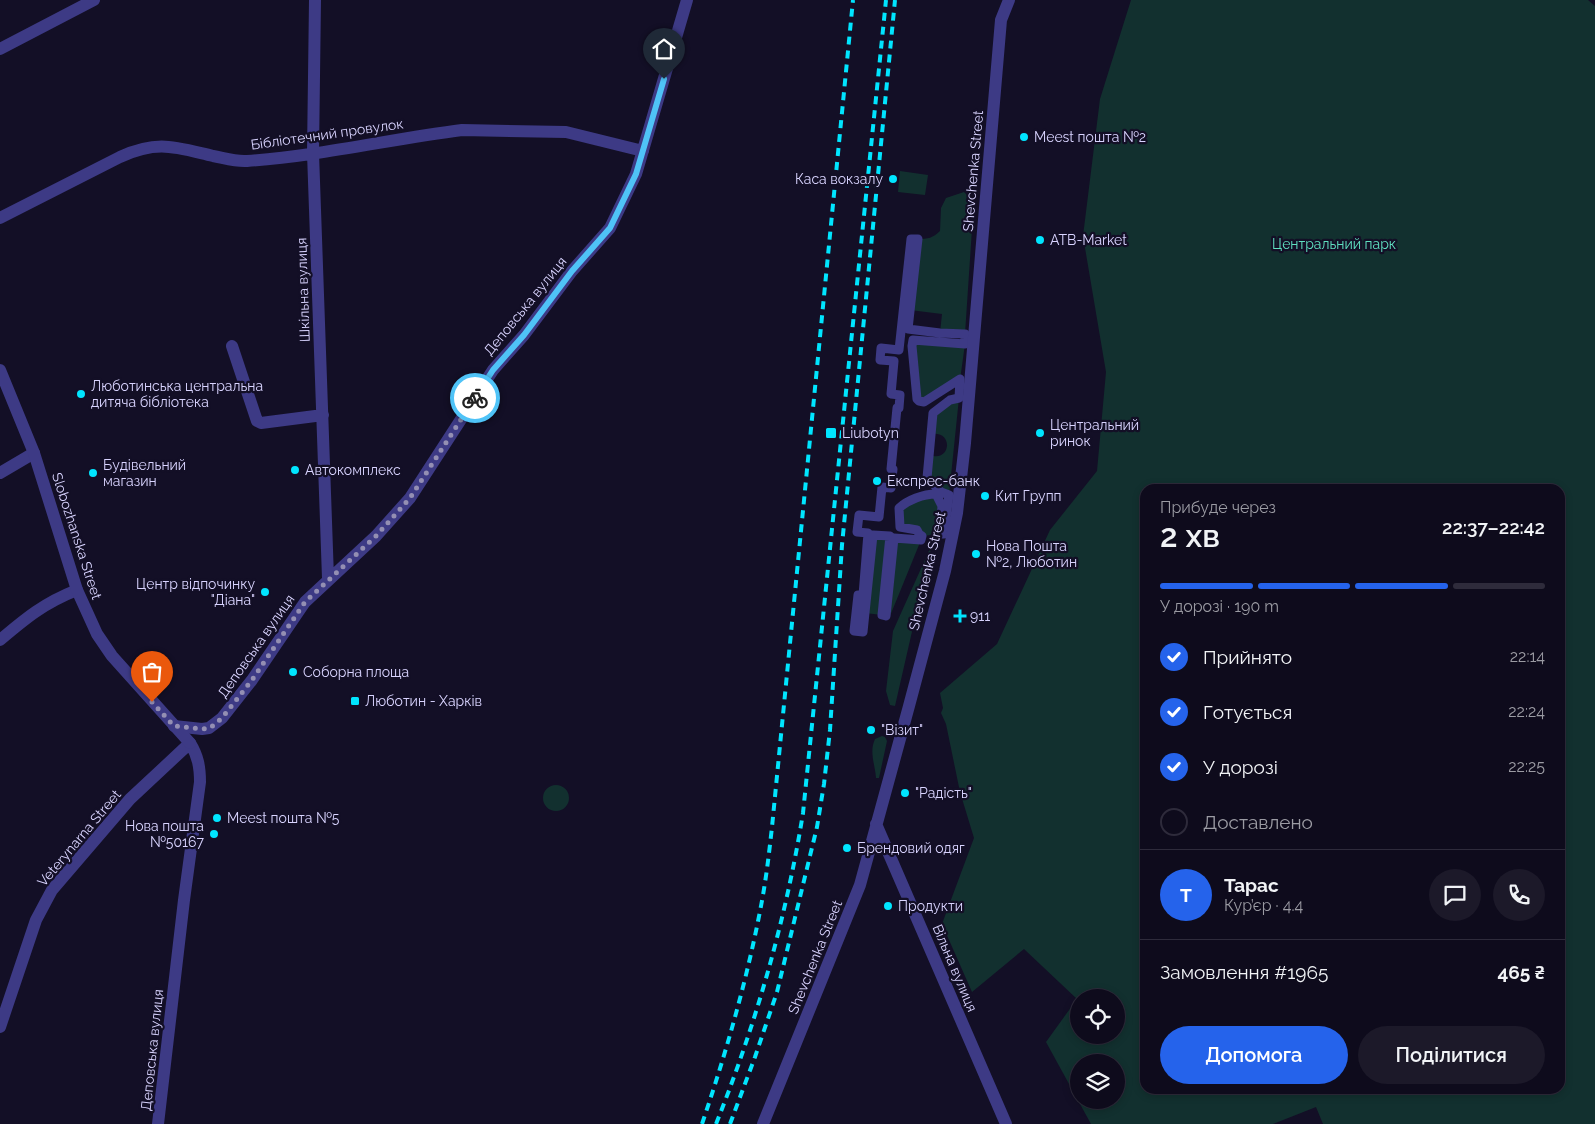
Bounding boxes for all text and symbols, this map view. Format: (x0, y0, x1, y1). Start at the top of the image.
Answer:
pin (643, 28, 685, 79)
icon: home (650, 35, 678, 63)
street label: Shevchenka Street (960, 109, 986, 232)
street label: Бібліотечний провулок (250, 115, 404, 153)
place label: Meest пошта №2 (1034, 129, 1146, 145)
marker: Meest пошта №2 (1018, 131, 1030, 143)
place label: Каса вокзалу (795, 171, 883, 187)
marker: Каса вокзалу (887, 173, 899, 185)
place label: ATB-Market (1050, 232, 1127, 248)
marker: ATB-Market (1034, 234, 1046, 246)
park label: Центральний парк (1272, 236, 1396, 252)
street label: Шкільна вулиця (293, 237, 313, 343)
street label: Деповська вулиця (480, 253, 570, 359)
courier (450, 373, 500, 423)
place label: Люботинська центральна дитяча бібліотека (91, 378, 263, 410)
icon: bike (461, 384, 489, 412)
marker: Люботинська центральна дитяча бібліотека (75, 388, 87, 400)
place label: Центральний ринок (1050, 417, 1139, 449)
place label: Liubotyn (842, 425, 899, 441)
marker: Liubotyn (824, 426, 838, 440)
marker: Центральний ринок (1034, 427, 1046, 439)
place label: Будівельний магазин (103, 457, 186, 489)
place label: Автокомплекс (305, 462, 401, 478)
marker: Автокомплекс (289, 464, 301, 476)
marker: Будівельний магазин (87, 467, 99, 479)
street label: Slobozhanska Street (49, 471, 105, 602)
place label: Експрес-банк (887, 473, 980, 489)
marker: Експрес-банк (871, 475, 883, 487)
place label: Кит Групп (995, 488, 1062, 504)
marker: Кит Групп (979, 490, 991, 502)
text: Прибуде через (1160, 498, 1276, 517)
street label: Shevchenka Street (906, 510, 949, 632)
text: 22:37–22:42 (1442, 516, 1545, 538)
text: 2 хв (1160, 517, 1220, 554)
place label: Нова Пошта №2, Люботин (986, 538, 1077, 570)
marker: Нова Пошта №2, Люботин (970, 548, 982, 560)
place label: Центр відпочинку "Діана" (136, 576, 255, 608)
marker: Центр відпочинку "Діана" (259, 586, 271, 598)
street label: Деповська вулиця (214, 591, 298, 701)
text: У дорозі · 190 m (1160, 597, 1279, 616)
place label: 911 (970, 608, 990, 624)
marker: 911 (954, 610, 966, 622)
icon: check (1160, 643, 1188, 671)
text: Прийнято (1203, 646, 1292, 668)
text: 22:14 (1510, 647, 1545, 666)
pin (131, 651, 173, 702)
icon: bag (138, 658, 166, 686)
place label: Соборна площа (303, 664, 409, 680)
marker: Соборна площа (287, 666, 299, 678)
place label: Люботин - Харків (365, 693, 482, 709)
marker: Люботин - Харків (349, 695, 361, 707)
icon: check (1160, 698, 1188, 726)
text: Готується (1203, 701, 1292, 723)
text: 22:24 (1508, 702, 1545, 721)
place label: "Візит" (881, 722, 923, 738)
marker: "Візит" (865, 724, 877, 736)
icon: check (1160, 753, 1188, 781)
text: У дорозі (1203, 756, 1278, 778)
text: 22:25 (1508, 757, 1545, 776)
place label: "Радість" (915, 785, 972, 801)
street label: Veterynarna Street (34, 786, 124, 889)
marker: "Радість" (899, 787, 911, 799)
place label: Meest пошта №5 (227, 810, 340, 826)
text: Доставлено (1203, 811, 1313, 833)
marker: Meest пошта №5 (211, 812, 223, 824)
place label: Нова пошта №50167 (125, 818, 204, 850)
marker: Нова пошта №50167 (208, 828, 220, 840)
place label: Брендовий одяг (857, 840, 965, 856)
marker: Брендовий одяг (841, 842, 853, 854)
button: chat (1429, 869, 1481, 921)
button: phone (1493, 869, 1545, 921)
text: Тарас (1224, 874, 1279, 896)
text: Т (1180, 884, 1192, 906)
text: Кур’єр · 4.4 (1224, 896, 1303, 915)
street label: Shevchenka Street (785, 897, 845, 1016)
place label: Продукти (898, 898, 963, 914)
marker: Продукти (882, 900, 894, 912)
street label: Вільна вулиця (929, 922, 981, 1014)
text: Замовлення #1965 (1160, 961, 1328, 983)
text: 465 ₴ (1497, 961, 1545, 983)
street label: Деповська вулиця (138, 988, 166, 1112)
map controls (1070, 989, 1125, 1109)
button: locate (1070, 989, 1125, 1044)
button: Допомога (1160, 1026, 1348, 1084)
button: Поділитися (1358, 1026, 1545, 1084)
button: layers (1070, 1054, 1125, 1109)

